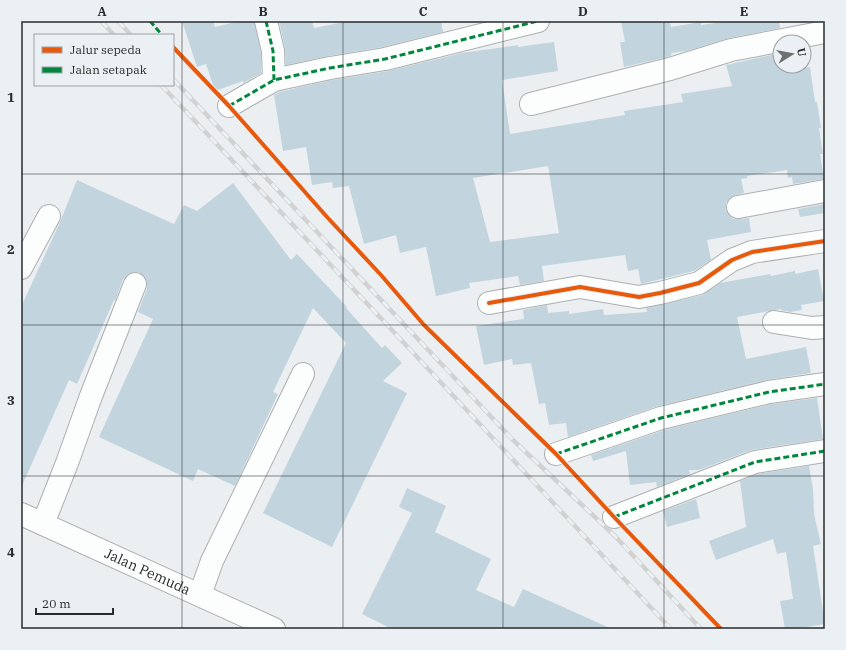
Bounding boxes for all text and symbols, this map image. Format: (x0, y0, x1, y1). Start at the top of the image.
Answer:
text: A (97, 3, 107, 20)
text: B (258, 3, 268, 20)
text: C (419, 3, 428, 20)
text: D (578, 3, 588, 20)
text: E (740, 3, 748, 20)
legend (34, 34, 174, 86)
north arrow (772, 34, 812, 74)
text: Jalur sepeda (70, 42, 142, 57)
text: U (794, 47, 810, 58)
text: Jalan setapak (70, 62, 147, 77)
text: 1 (7, 89, 15, 106)
text: 2 (7, 241, 15, 258)
text: 3 (7, 392, 15, 409)
text: 4 (7, 544, 15, 561)
street label: Jalan Pemuda (102, 544, 194, 599)
scale bar (36, 590, 113, 616)
text: 20 m (42, 596, 71, 611)

